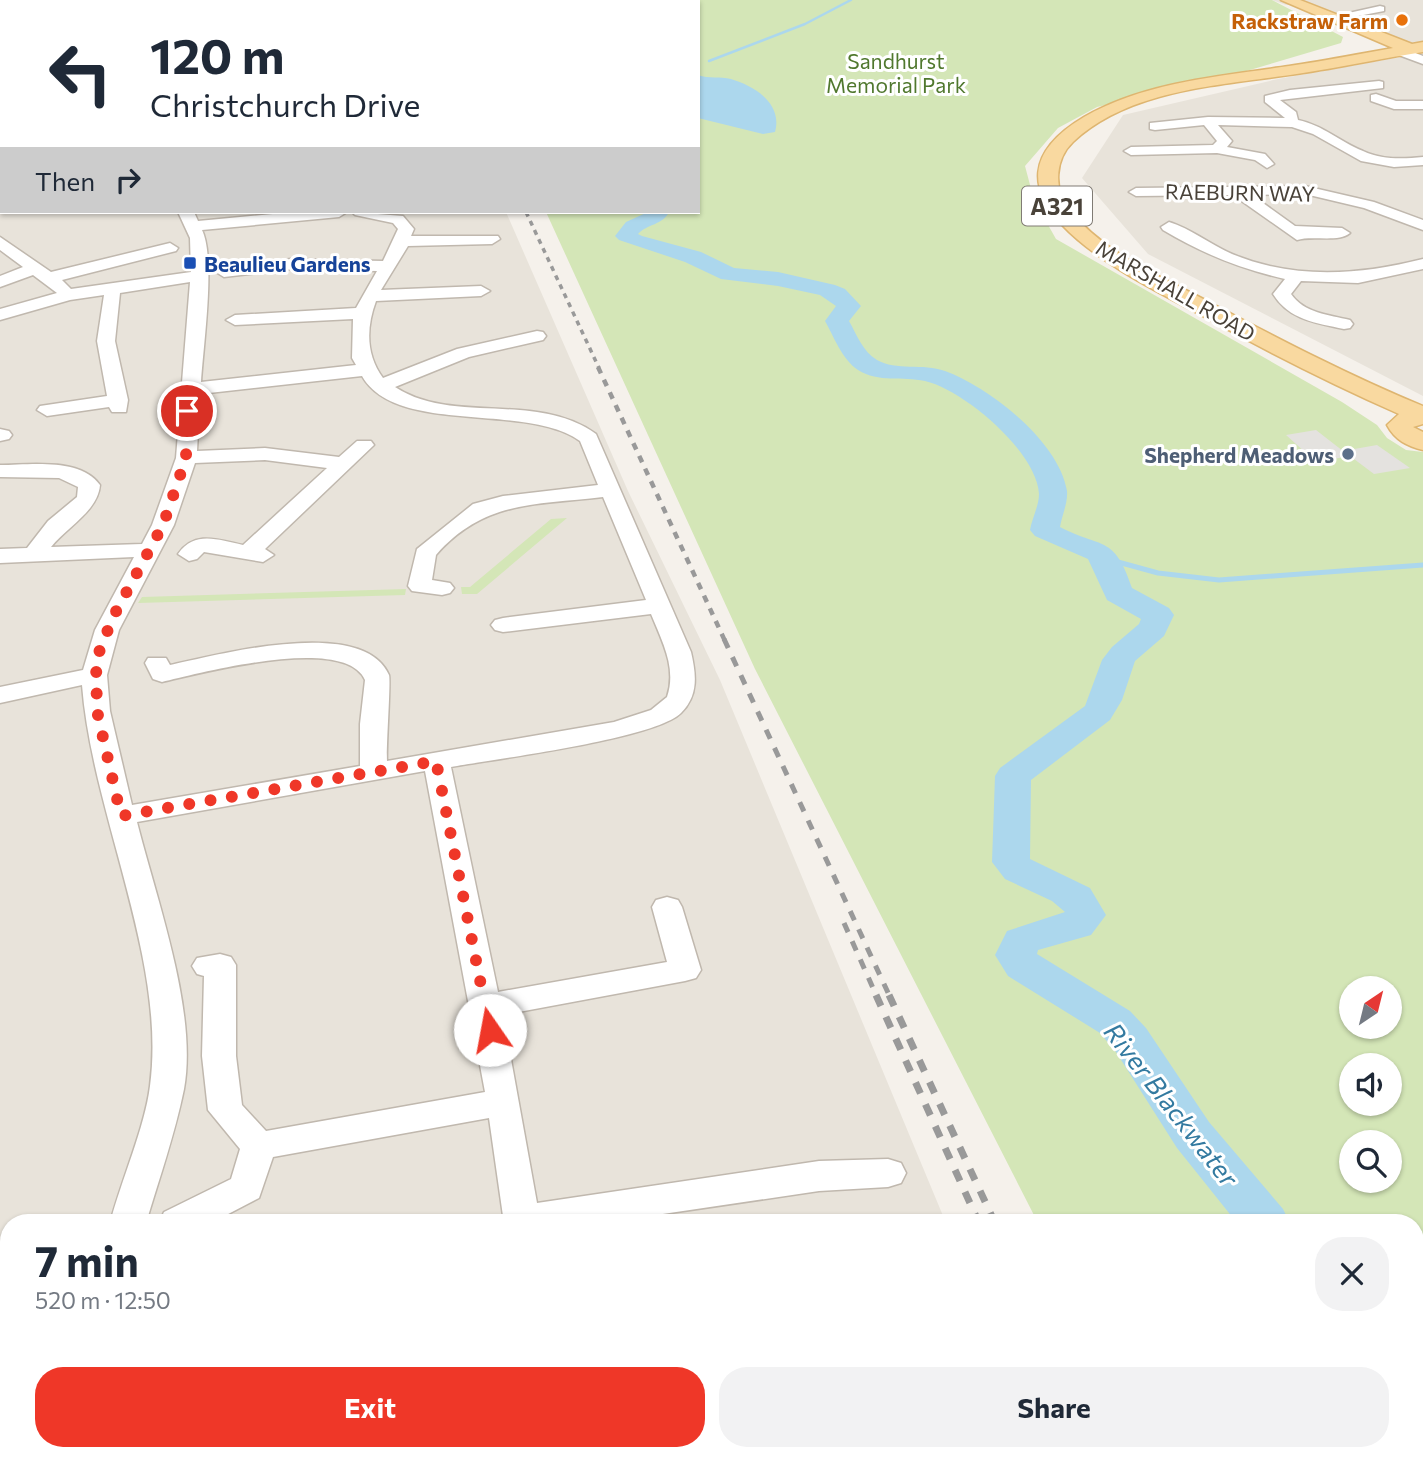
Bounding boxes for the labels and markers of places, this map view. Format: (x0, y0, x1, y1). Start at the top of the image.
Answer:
place label: Rackstraw Farm (1231, 8, 1388, 33)
marker: Rackstraw Farm (1394, 12, 1410, 28)
place label: Beaulieu Gardens (204, 251, 371, 276)
marker: Beaulieu Gardens (182, 255, 198, 271)
pin (157, 381, 217, 441)
place label: Shepherd Meadows (1144, 442, 1334, 467)
marker: Shepherd Meadows (1340, 446, 1356, 462)

